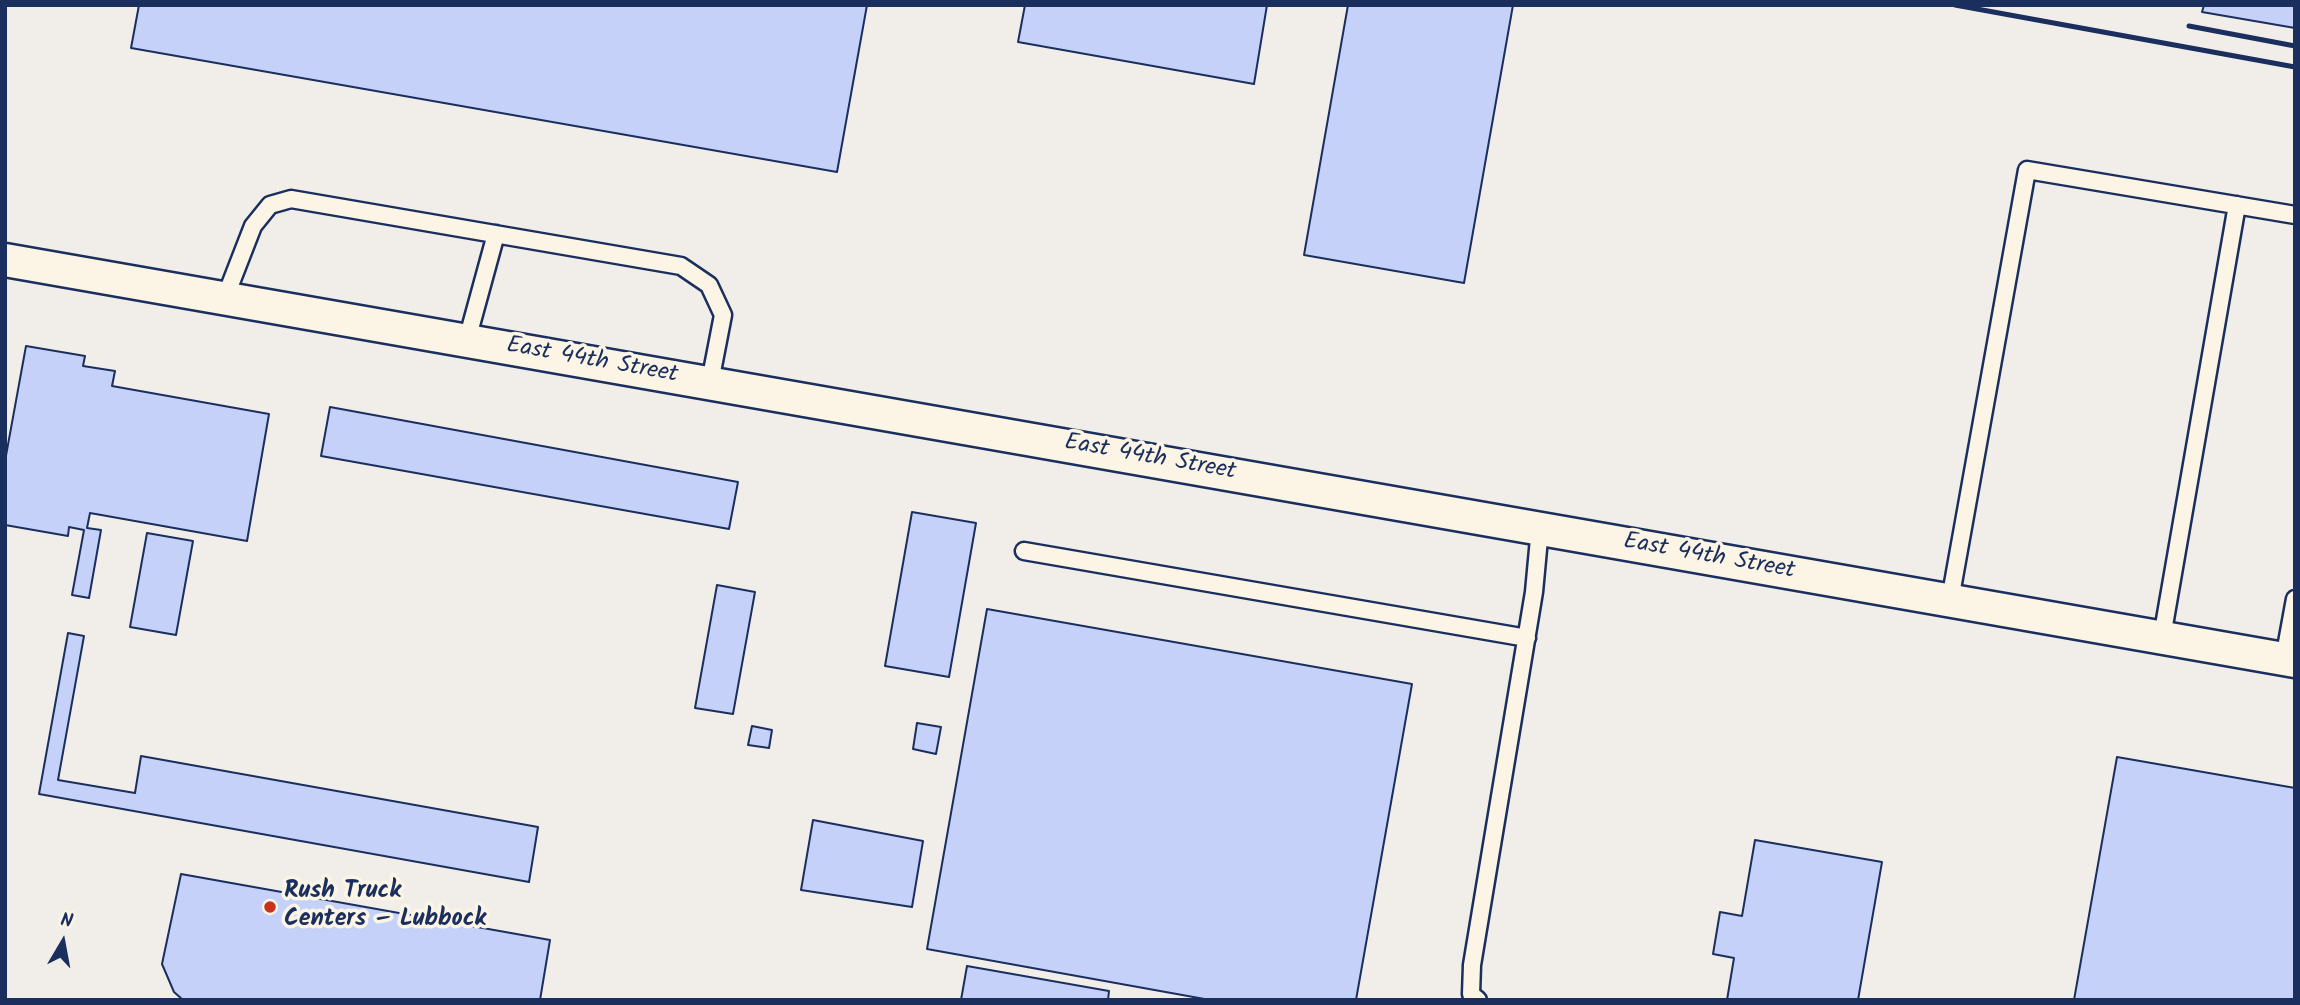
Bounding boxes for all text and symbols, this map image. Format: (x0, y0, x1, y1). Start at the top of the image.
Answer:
street label: East 44th Street (504, 333, 680, 391)
street label: East 44th Street (1062, 430, 1238, 488)
street label: East 44th Street (1621, 529, 1797, 587)
place label: Rush Truck Centers – Lubbock (284, 879, 486, 935)
marker: Rush Truck Centers – Lubbock (262, 899, 278, 915)
text: N (58, 906, 75, 937)
north arrow (28, 907, 98, 977)

